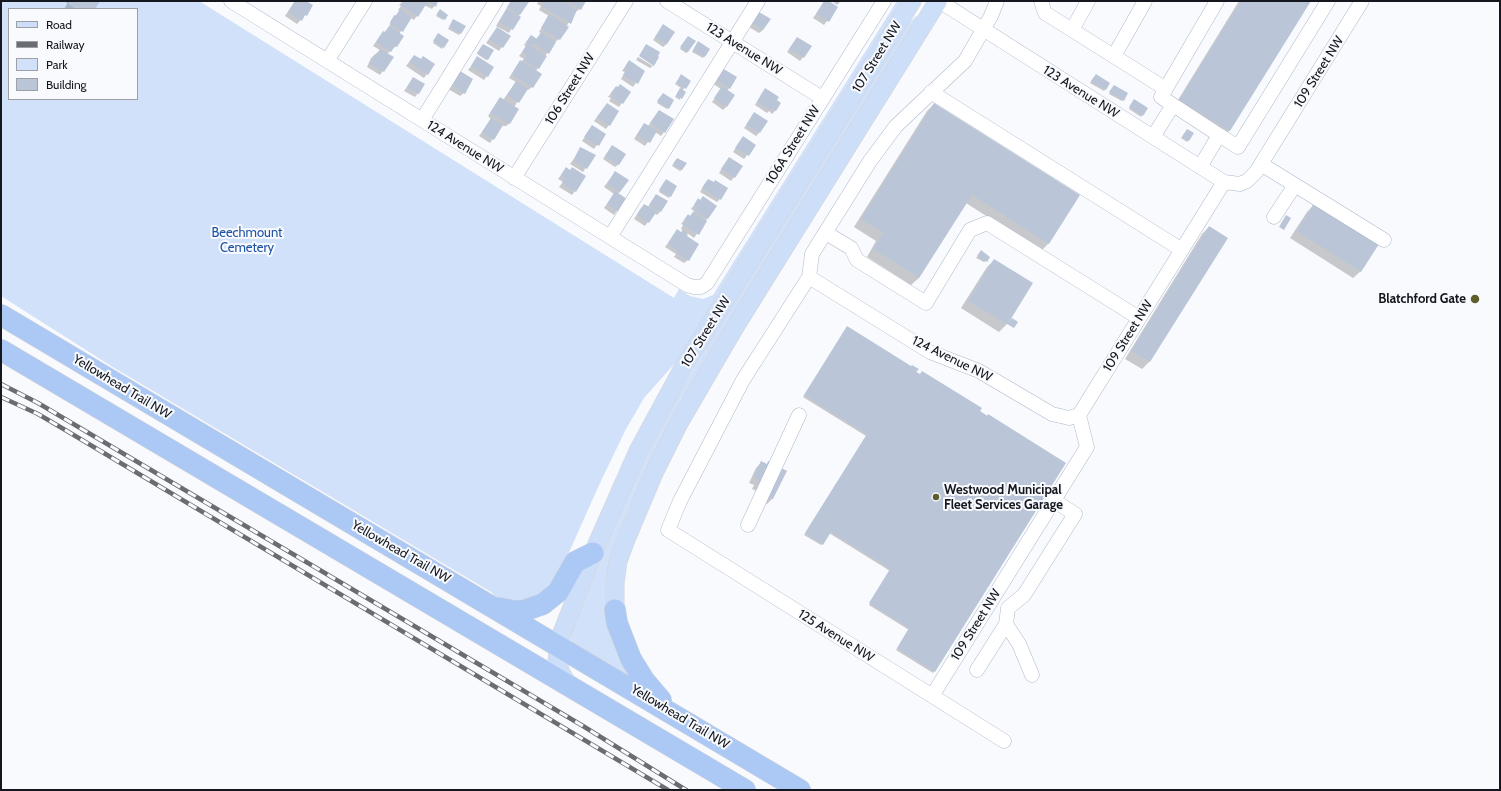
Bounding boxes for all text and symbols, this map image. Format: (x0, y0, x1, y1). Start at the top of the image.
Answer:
legend (8, 8, 138, 100)
text: Road (46, 17, 72, 32)
street label: 123 Avenue NW (703, 19, 785, 79)
street label: 107 Street NW (849, 19, 905, 95)
street label: 109 Street NW (1291, 33, 1347, 111)
text: Railway (46, 37, 84, 52)
street label: 106 Street NW (542, 50, 598, 128)
text: Park (46, 57, 68, 72)
street label: 123 Avenue NW (1040, 62, 1122, 122)
text: Building (46, 77, 87, 92)
street label: 106A Street NW (763, 103, 823, 187)
street label: 124 Avenue NW (424, 117, 506, 177)
park label: Beechmount Cemetery (212, 225, 282, 256)
place label: Blatchford Gate (1378, 291, 1466, 307)
marker: Blatchford Gate (1469, 293, 1481, 305)
street label: 107 Street NW (678, 294, 734, 370)
street label: 109 Street NW (1100, 297, 1156, 375)
street label: 124 Avenue NW (909, 333, 995, 385)
street label: Yellowhead Trail NW (70, 352, 174, 422)
place label: Westwood Municipal Fleet Services Garage (944, 482, 1063, 513)
marker: Westwood Municipal Fleet Services Garage (931, 492, 941, 502)
street label: Yellowhead Trail NW (349, 517, 453, 587)
street label: 109 Street NW (948, 586, 1004, 664)
street label: 125 Avenue NW (795, 606, 877, 666)
street label: Yellowhead Trail NW (628, 682, 732, 752)

